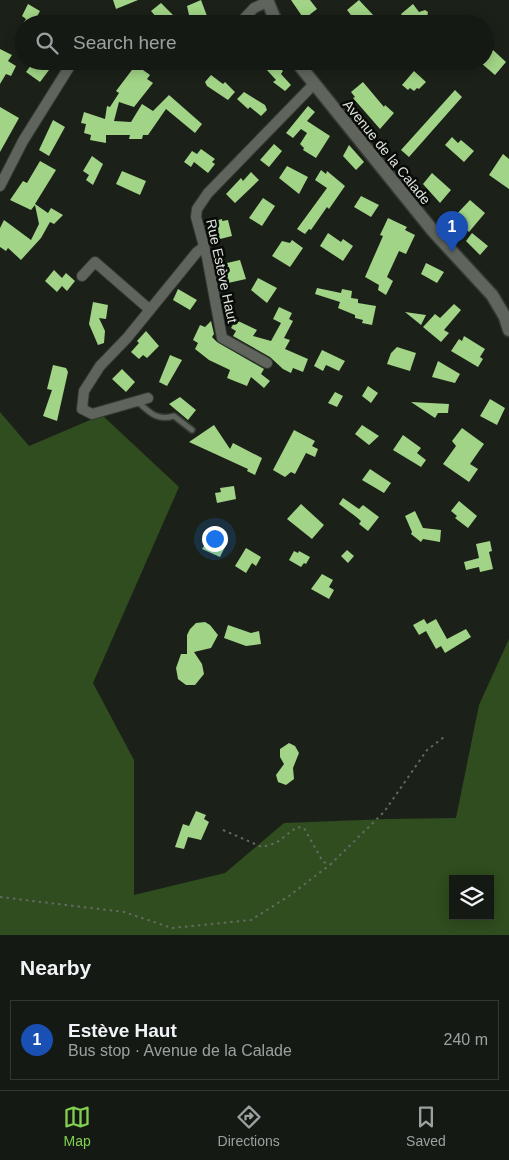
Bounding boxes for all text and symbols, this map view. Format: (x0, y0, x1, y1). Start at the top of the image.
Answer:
search box (15, 15, 494, 70)
icon: search (33, 29, 61, 57)
text: Search here (73, 32, 177, 53)
street label: Avenue de la Calade (340, 97, 434, 208)
pin: 1 (436, 211, 468, 252)
street label: Rue Estève Haut (203, 218, 241, 325)
your location (202, 526, 228, 552)
map controls (449, 875, 494, 920)
button: layers (449, 875, 494, 920)
text: Nearby (20, 956, 91, 979)
text: Estève Haut (68, 1020, 177, 1041)
text: 1 (33, 1031, 41, 1048)
text: 240 m (444, 1031, 488, 1048)
text: Bus stop · Avenue de la Calade (68, 1042, 292, 1059)
tab: Map (63, 1103, 91, 1149)
tab: Directions (218, 1103, 280, 1149)
tab: Saved (406, 1103, 446, 1149)

